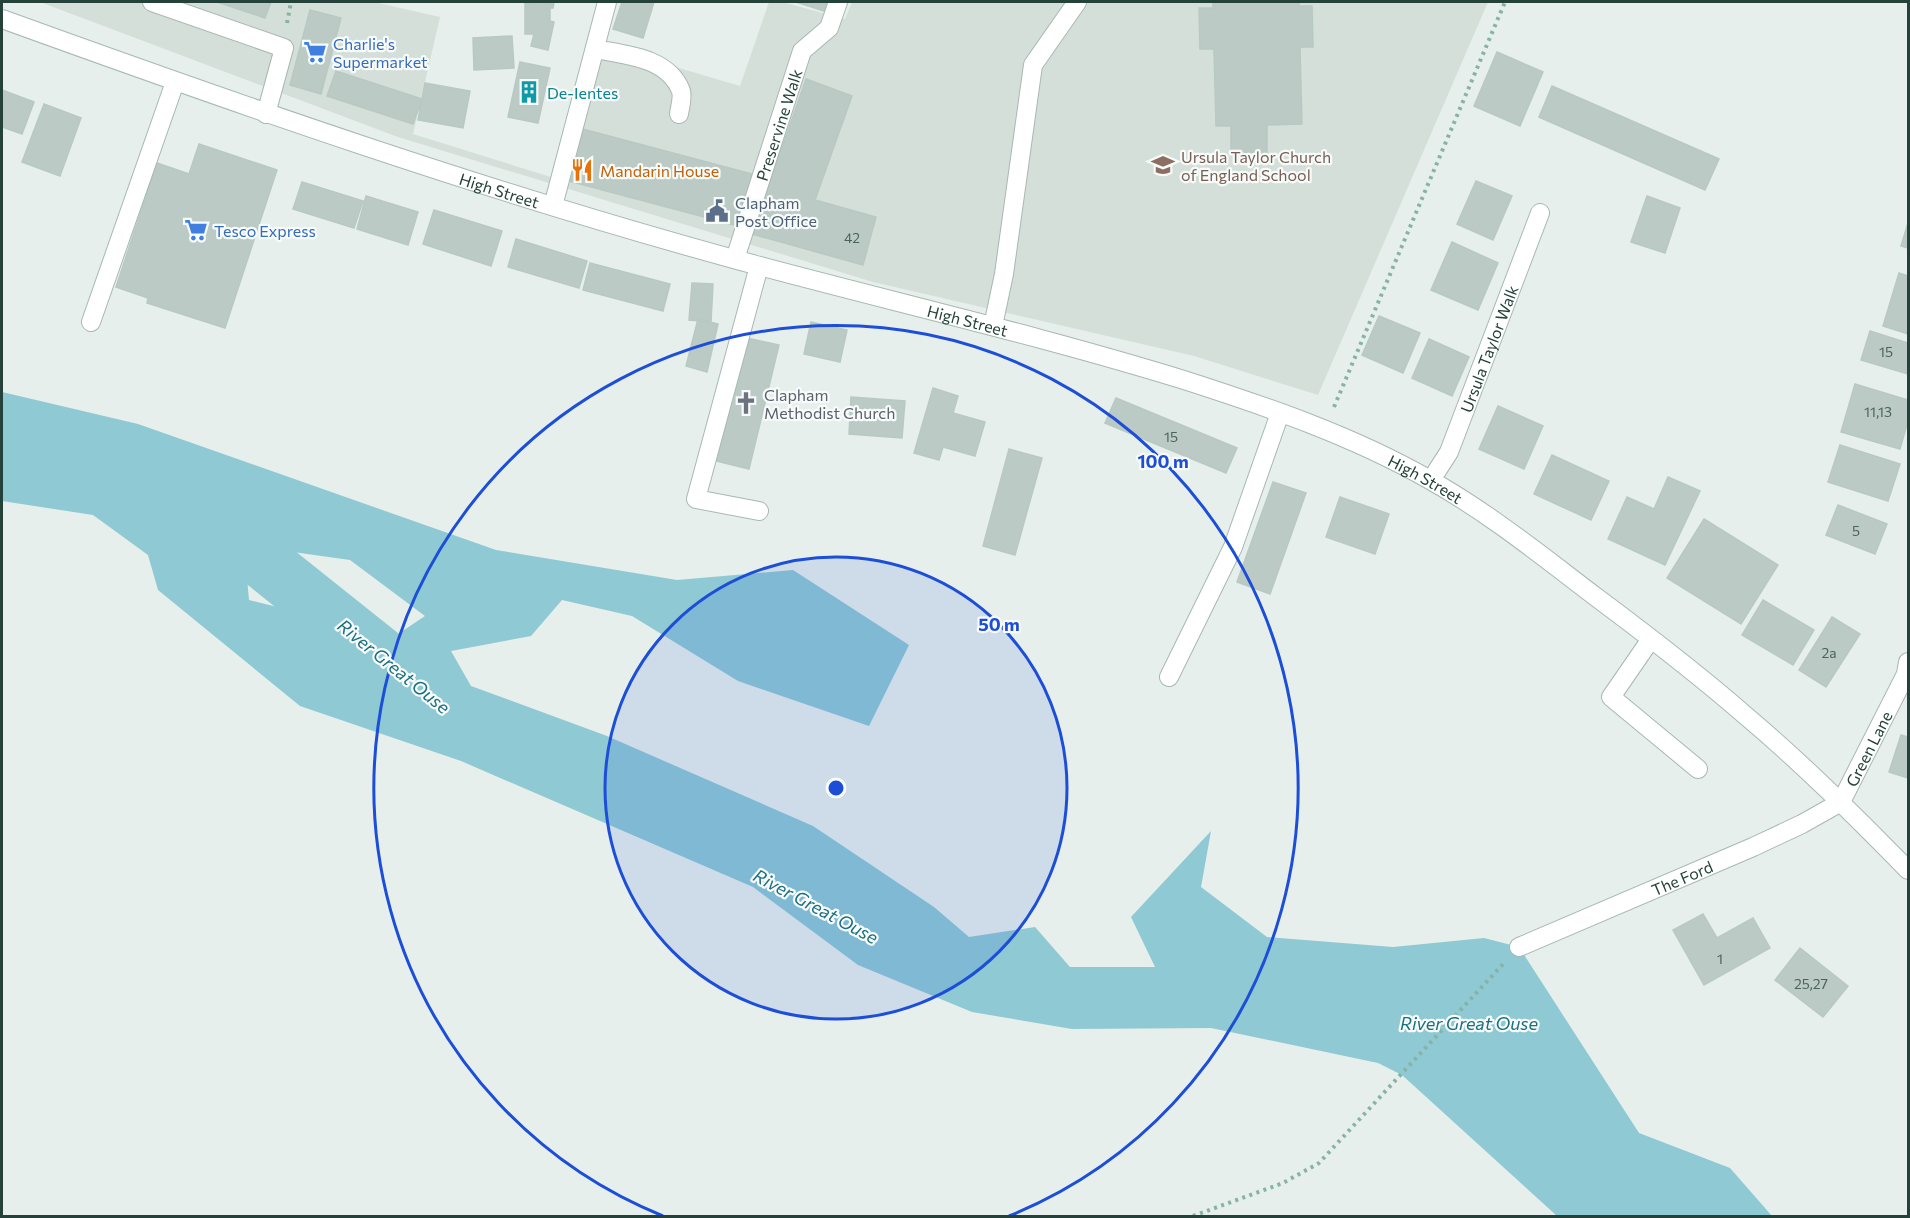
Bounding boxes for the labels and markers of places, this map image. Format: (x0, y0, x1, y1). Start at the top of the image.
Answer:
place label: Charlie's Supermarket (333, 34, 428, 71)
supermarket icon: Charlie's Supermarket (302, 39, 328, 65)
building icon: De-Ientes (516, 79, 542, 105)
place label: De-Ientes (547, 83, 618, 102)
place label: Ursula Taylor Church of England School (1181, 147, 1331, 184)
school or university icon: Ursula Taylor Church of England School (1150, 152, 1176, 178)
restaurant icon: Mandarin House (569, 157, 595, 183)
place label: Mandarin House (600, 161, 719, 180)
place label: Clapham Post Office (735, 193, 817, 230)
public building icon: Clapham Post Office (704, 198, 730, 224)
supermarket icon: Tesco Express (183, 217, 209, 243)
place label: Tesco Express (214, 221, 316, 240)
place label: Clapham Methodist Church (764, 385, 895, 422)
church icon: Clapham Methodist Church (733, 390, 759, 416)
centre of rings (826, 778, 846, 798)

